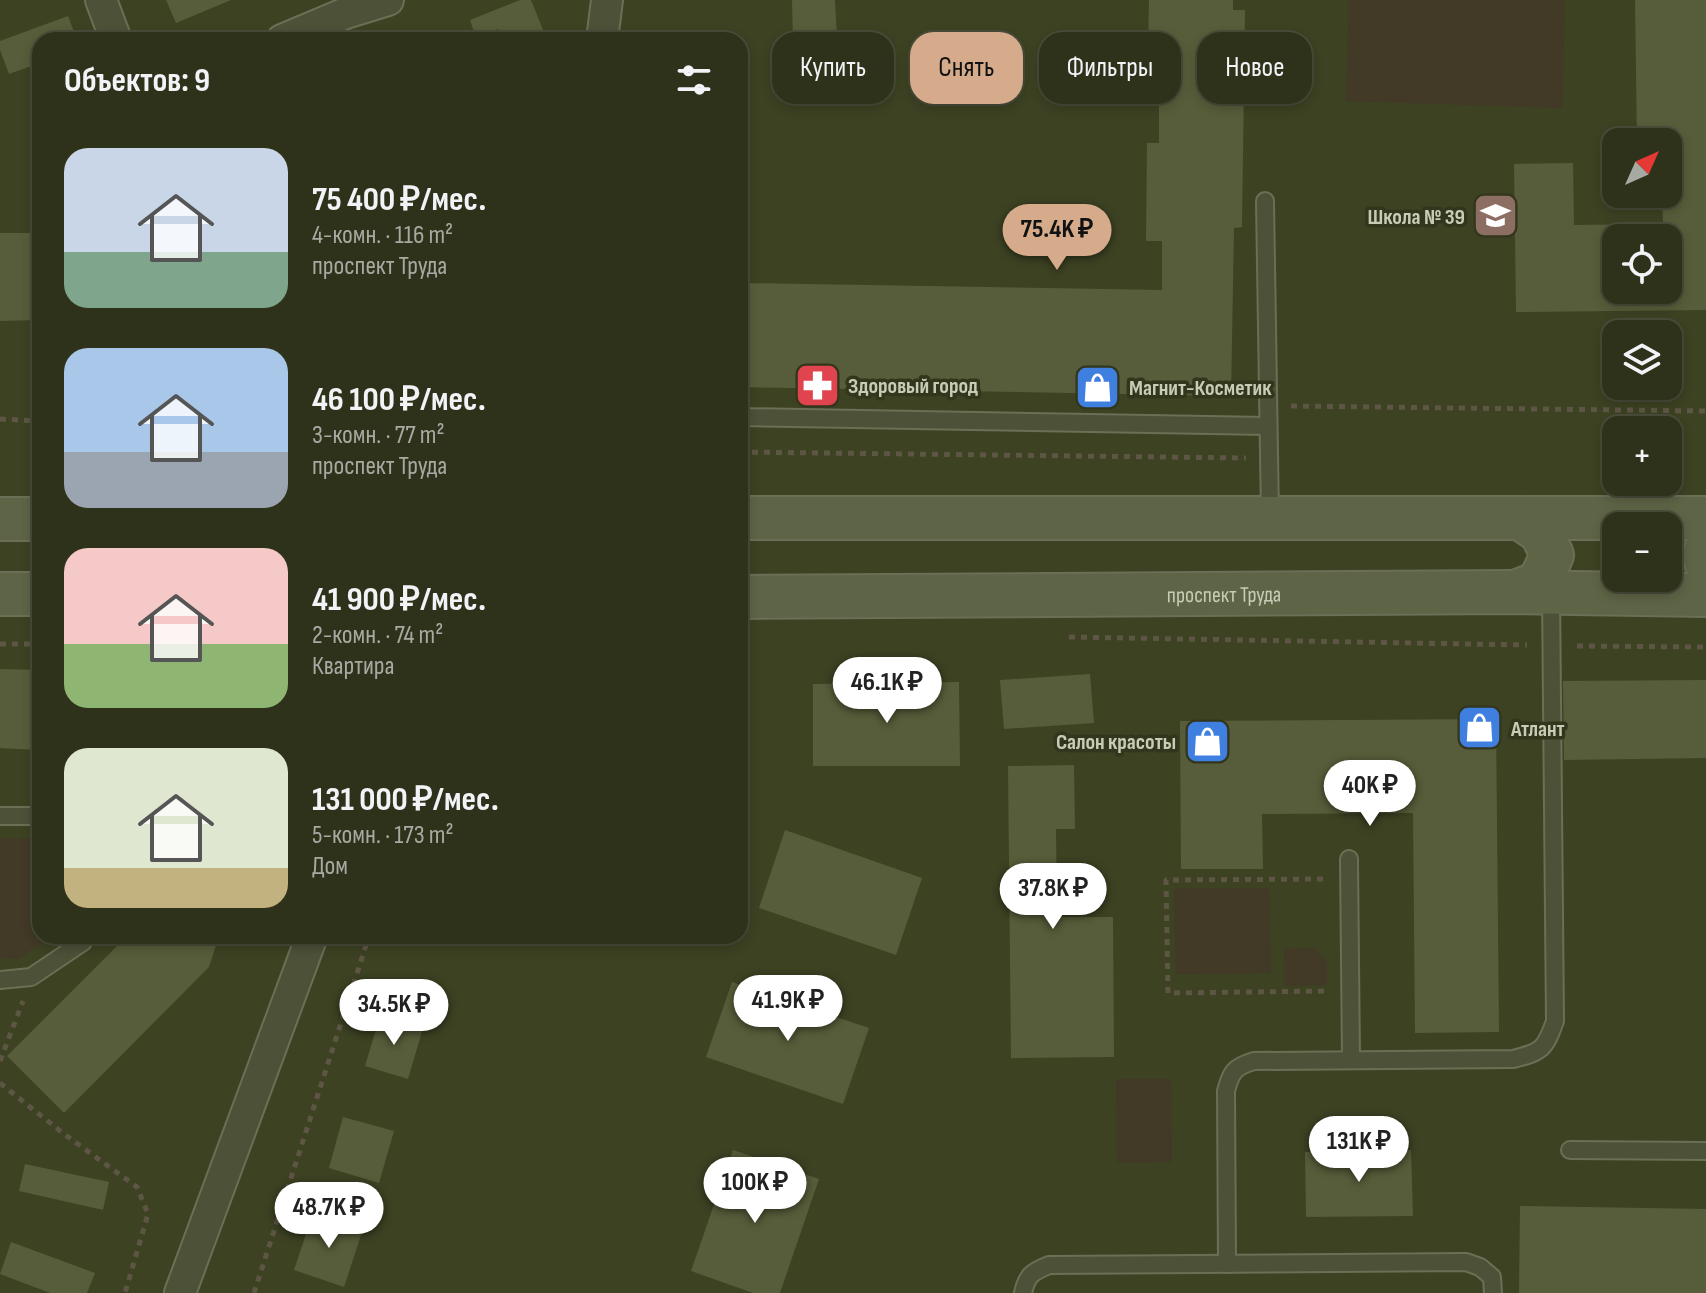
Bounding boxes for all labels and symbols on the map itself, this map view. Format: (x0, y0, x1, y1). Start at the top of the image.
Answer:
north arrow (1602, 128, 1682, 208)
school or university icon: Школа № 39 (1472, 192, 1520, 240)
pin: 75.4K ₽ (983, 204, 1131, 272)
place label: Школа № 39 (1368, 204, 1465, 231)
pharmacy icon: Здоровый город (793, 361, 841, 409)
shop icon: Магнит-Косметик (1074, 363, 1122, 411)
place label: Здоровый город (848, 373, 978, 400)
place label: Магнит-Косметик (1129, 375, 1272, 402)
street label: проспект Труда (1167, 582, 1281, 609)
pin: 46.1K ₽ (813, 657, 961, 725)
shop icon: Атлант (1456, 704, 1504, 752)
place label: Атлант (1510, 716, 1565, 743)
shop icon: Салон красоты (1183, 717, 1231, 765)
place label: Салон красоты (1056, 729, 1176, 756)
pin: 40K ₽ (1314, 760, 1426, 828)
pin: 37.8K ₽ (979, 863, 1127, 931)
pin: 41.9K ₽ (714, 975, 862, 1043)
pin: 34.5K ₽ (320, 979, 468, 1047)
pin: 131K ₽ (1294, 1116, 1424, 1184)
pin: 100K ₽ (690, 1157, 820, 1225)
pin: 48.7K ₽ (255, 1182, 403, 1250)

